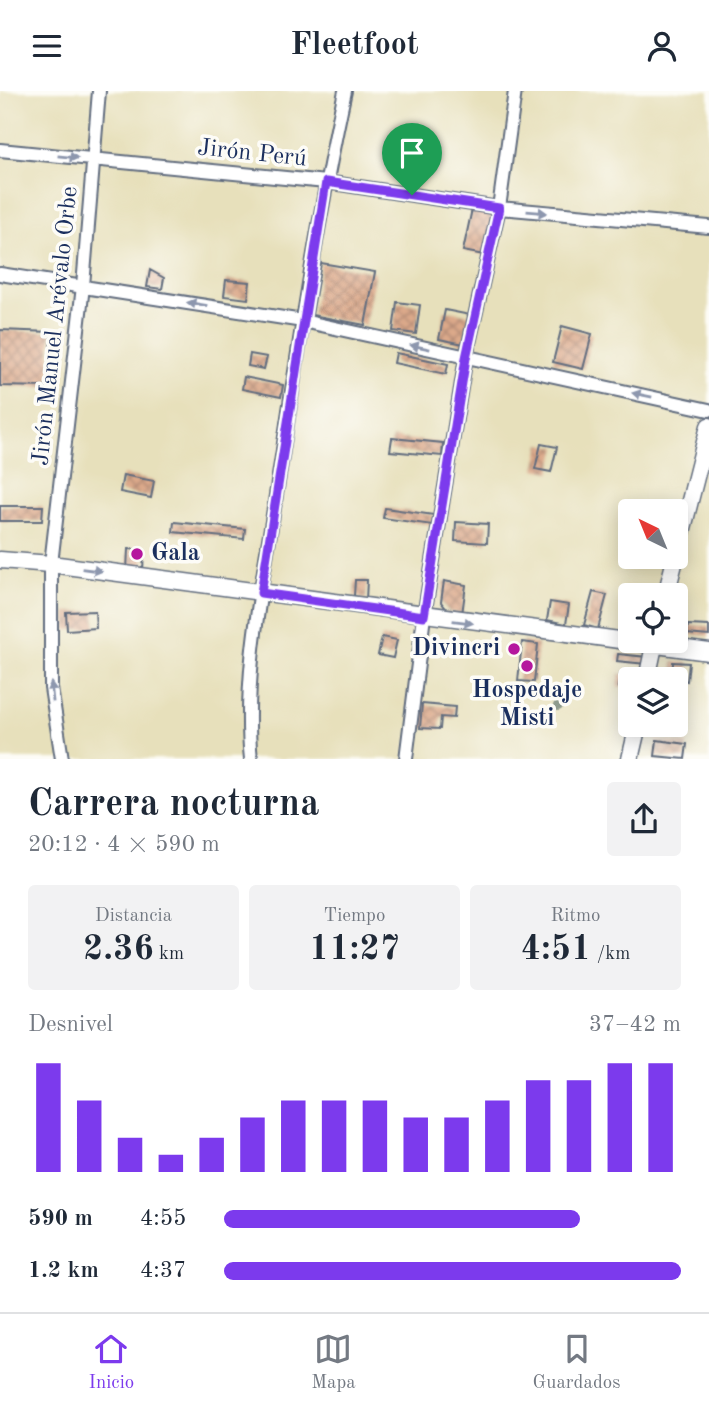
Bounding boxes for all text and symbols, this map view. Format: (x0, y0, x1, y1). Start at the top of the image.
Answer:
icon: menu (28, 27, 66, 65)
icon: person (643, 27, 681, 65)
text: Fleetfoot (290, 30, 419, 62)
pin (382, 123, 442, 195)
icon: arrive (393, 134, 431, 172)
street label: Jirón Perú (196, 136, 308, 172)
one-way arrow (57, 151, 79, 162)
street label: Jirón Manuel Arévalo Orbe (29, 185, 83, 467)
one-way arrow (526, 206, 548, 217)
one-way arrow (185, 298, 207, 309)
one-way arrow (409, 342, 431, 353)
one-way arrow (631, 390, 653, 401)
north arrow (618, 499, 688, 569)
map controls (618, 499, 688, 737)
place label: Gala (151, 542, 200, 566)
marker: Gala (129, 546, 145, 562)
one-way arrow (81, 564, 103, 575)
button: locate (618, 583, 688, 653)
one-way arrow (452, 616, 474, 627)
place label: Divincri (412, 637, 500, 661)
marker: Divincri (506, 641, 522, 657)
marker: Hospedaje Misti (519, 658, 535, 674)
button: layers (618, 667, 688, 737)
place label: Hospedaje Misti (472, 679, 582, 731)
one-way arrow (47, 680, 58, 702)
button: share (607, 782, 681, 856)
text: Carrera nocturna (28, 786, 319, 824)
text: 20:12 · 4 × 590 m (28, 833, 220, 856)
text: Distancia (95, 907, 172, 926)
text: Tiempo (324, 907, 385, 926)
text: Ritmo (551, 907, 600, 926)
text: 2.36 (83, 932, 154, 967)
text: 11:27 (309, 932, 400, 967)
text: 4:51 (521, 932, 591, 967)
text: km (154, 945, 184, 964)
text: /km (591, 945, 630, 964)
text: Desnivel (28, 1013, 113, 1036)
text: 37–42 m (589, 1013, 681, 1036)
text: 590 m (28, 1207, 93, 1230)
text: 4:55 (140, 1207, 186, 1230)
text: 1.2 km (28, 1259, 99, 1282)
text: 4:37 (140, 1259, 186, 1282)
tab: Inicio (88, 1330, 134, 1395)
tab: Mapa (311, 1330, 356, 1395)
tab: Guardados (533, 1330, 621, 1395)

